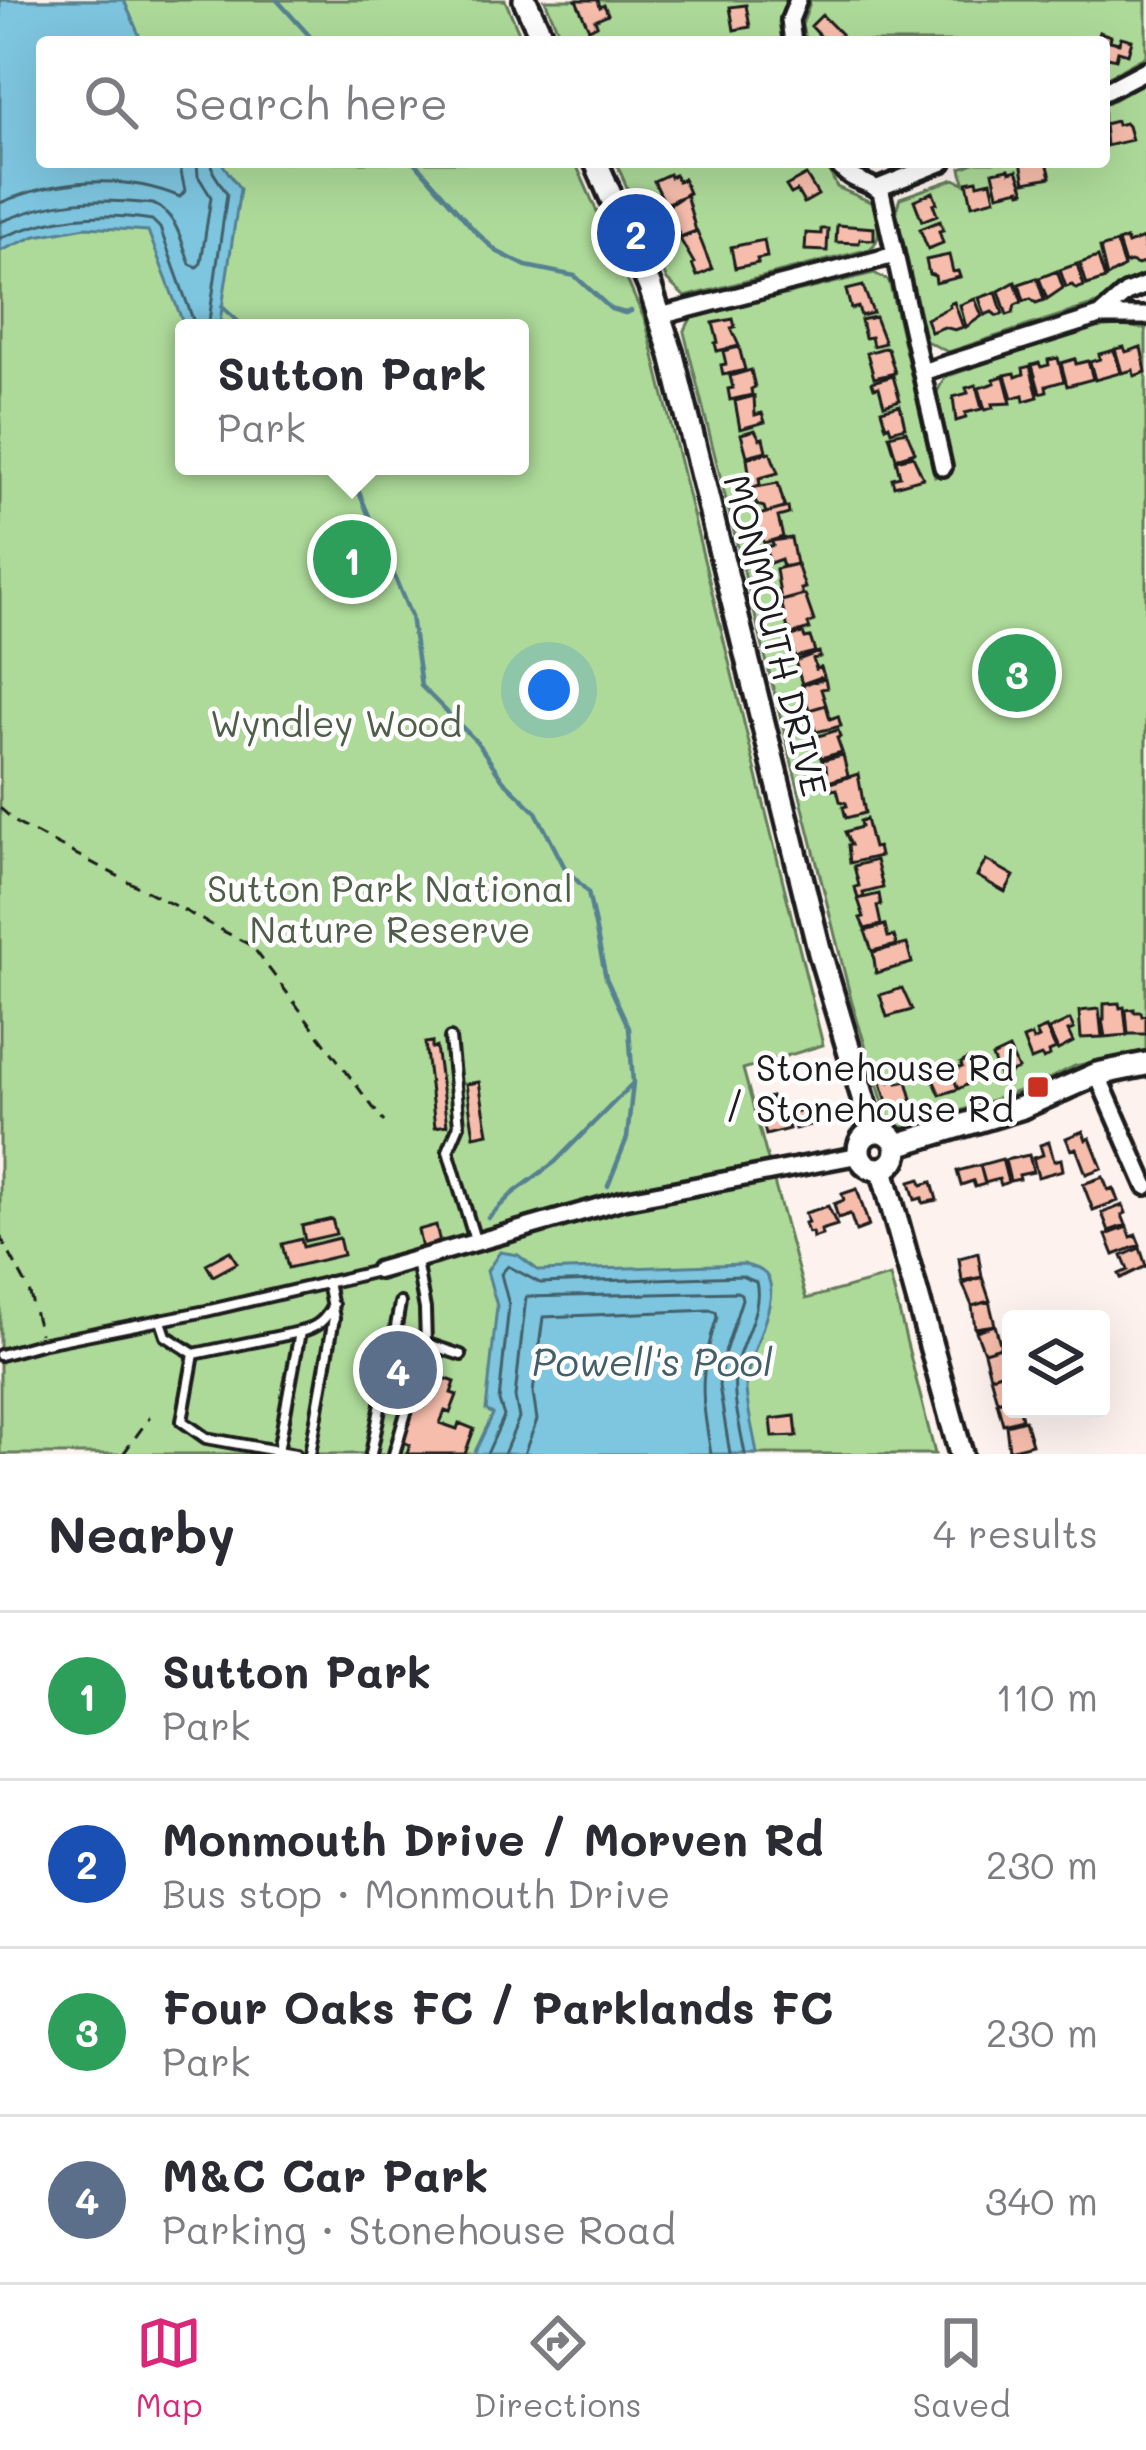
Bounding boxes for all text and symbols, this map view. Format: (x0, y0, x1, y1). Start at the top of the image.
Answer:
search box (36, 36, 1110, 168)
icon: search (78, 69, 144, 135)
text: Search here (174, 73, 448, 131)
pin: 2 (597, 188, 675, 278)
popup (175, 319, 529, 475)
text: Sutton Park (217, 343, 487, 401)
text: Park (217, 401, 306, 452)
street label: MONMOUTH DRIVE (714, 469, 840, 801)
pin: 1 (313, 514, 391, 604)
pin: 3 (978, 628, 1056, 718)
your location (519, 660, 579, 720)
park label: Wyndley Wood (210, 699, 462, 747)
park label: Sutton Park National Nature Reserve (207, 864, 573, 952)
place label: Stonehouse Rd / Stonehouse Rd (725, 1043, 1014, 1131)
marker: Stonehouse Rd / Stonehouse Rd (1025, 1074, 1051, 1100)
map controls (1002, 1310, 1110, 1418)
button: layers (1002, 1310, 1110, 1418)
pin: 4 (359, 1325, 437, 1415)
water label: Powell's Pool (532, 1335, 773, 1386)
text: Nearby (48, 1499, 235, 1566)
text: 4 results (933, 1507, 1098, 1558)
text: Sutton Park (162, 1641, 431, 1699)
text: 1 (78, 1670, 96, 1721)
text: 110 m (996, 1670, 1098, 1721)
text: Park (162, 1699, 250, 1750)
text: Monmouth Drive / Morven Rd (162, 1809, 824, 1867)
text: 2 (76, 1838, 98, 1889)
text: 230 m (986, 1838, 1098, 1889)
text: Bus stop · Monmouth Drive (162, 1867, 670, 1918)
text: Four Oaks FC / Parklands FC (162, 1977, 833, 2035)
text: 3 (75, 2006, 99, 2057)
text: 230 m (986, 2006, 1098, 2057)
text: Park (162, 2035, 250, 2086)
text: M&C Car Park (162, 2145, 488, 2203)
text: 4 (75, 2174, 99, 2225)
text: 340 m (985, 2174, 1098, 2225)
text: Parking · Stonehouse Road (162, 2203, 676, 2254)
tab: Map (136, 2310, 203, 2425)
tab: Directions (474, 2310, 641, 2425)
tab: Saved (913, 2310, 1010, 2425)

